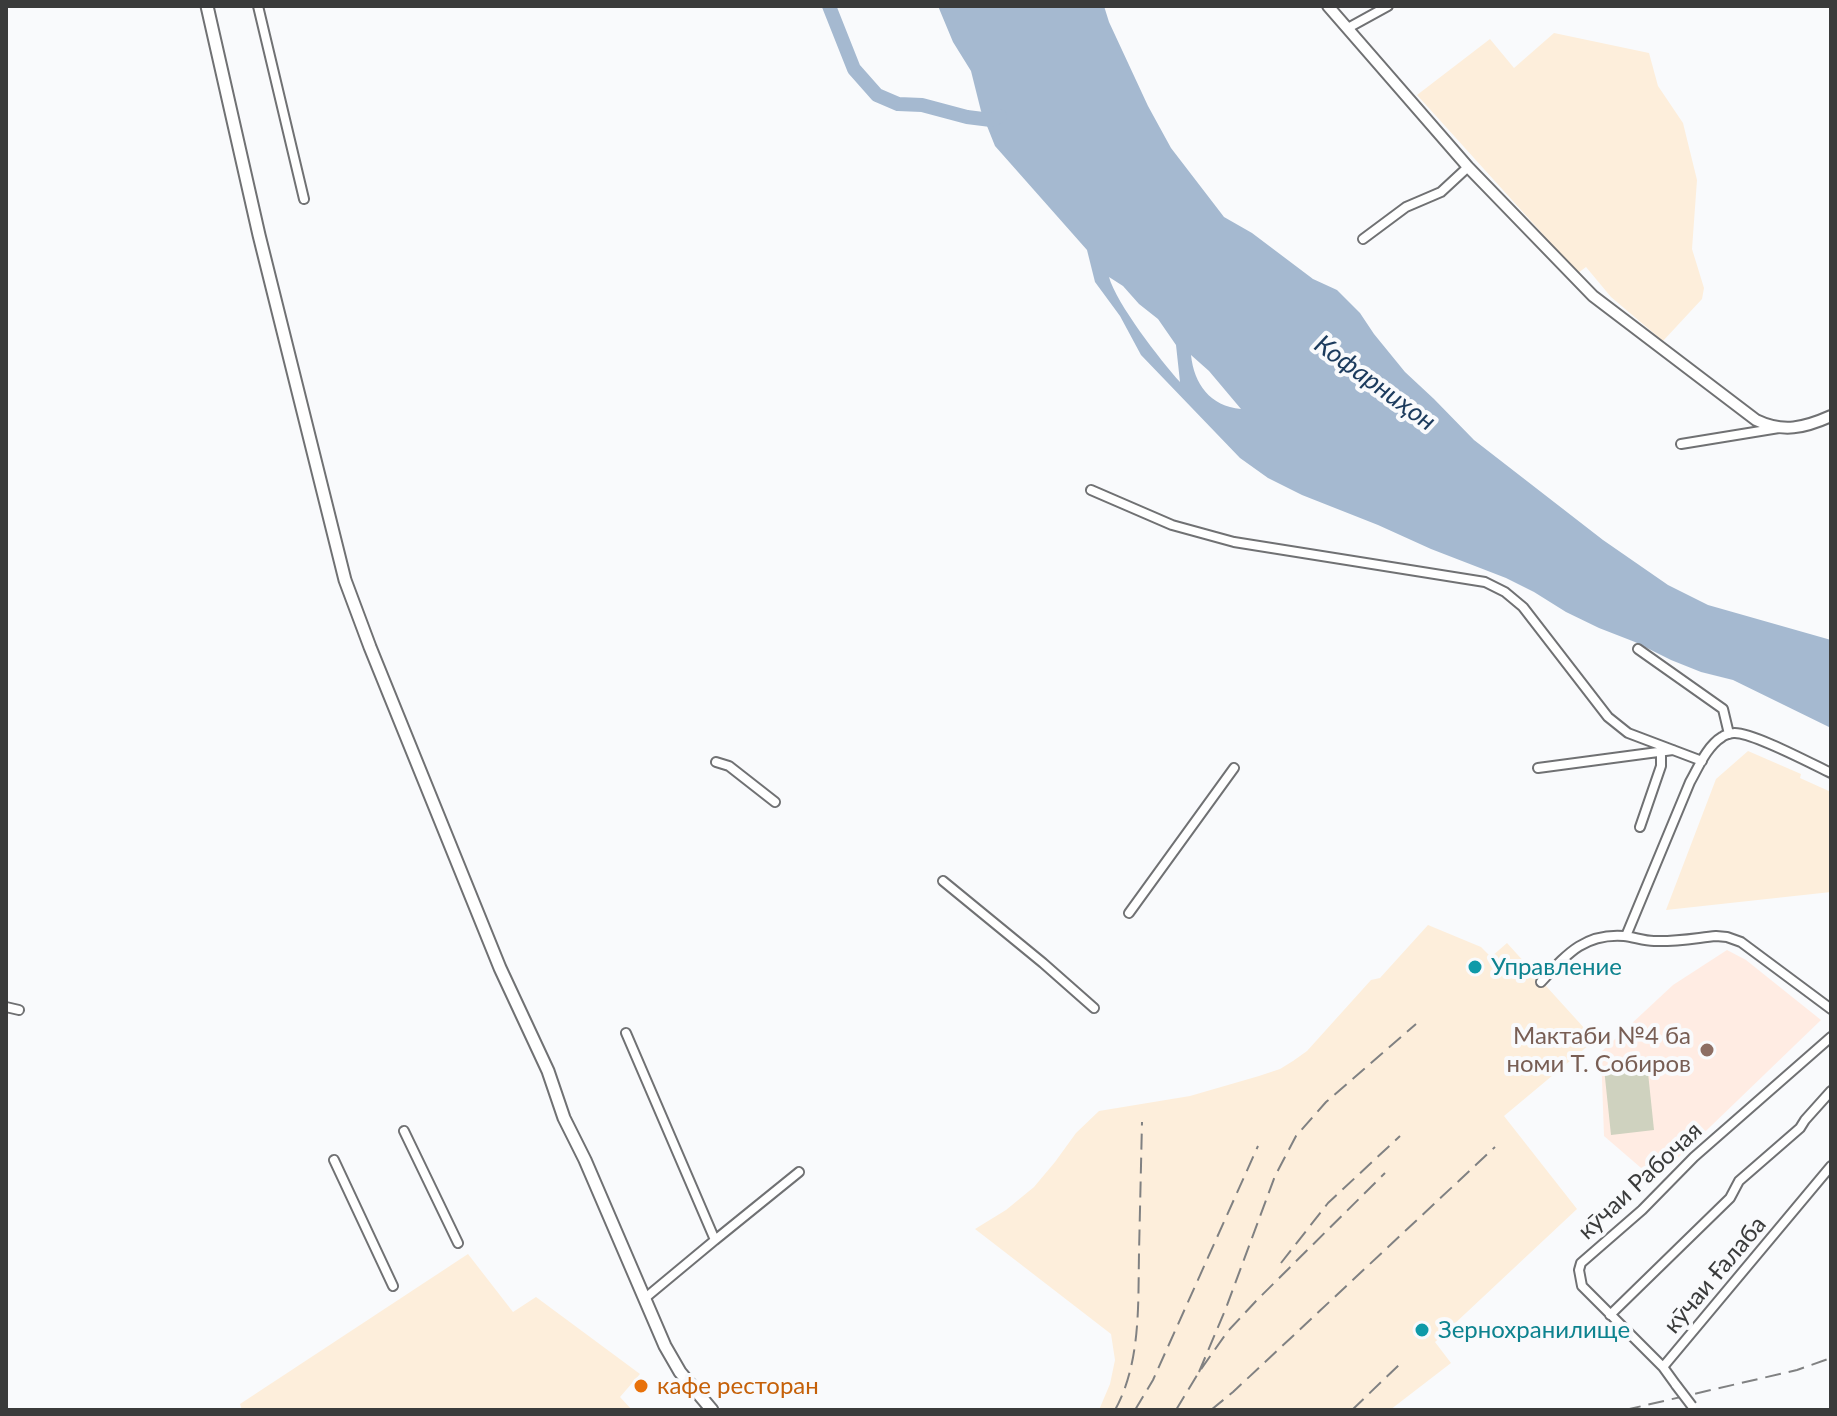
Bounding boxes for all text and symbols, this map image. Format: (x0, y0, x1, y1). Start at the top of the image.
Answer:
water label: Кофарниҳон (1308, 329, 1442, 437)
place label: Управление (1491, 953, 1622, 981)
marker: Управление (1466, 958, 1484, 976)
place label: Мактаби №4 ба номи Т. Собиров (1506, 1022, 1691, 1078)
marker: Мактаби №4 ба номи Т. Собиров (1698, 1041, 1716, 1059)
street label: кӯчаи Рабочая (1572, 1116, 1708, 1246)
street label: кӯчаи Ғалаба (1658, 1211, 1772, 1339)
place label: Зернохранилище (1438, 1316, 1630, 1344)
marker: Зернохранилище (1413, 1321, 1431, 1339)
place label: кафе ресторан (657, 1372, 819, 1400)
marker: кафе ресторан (632, 1377, 650, 1395)

